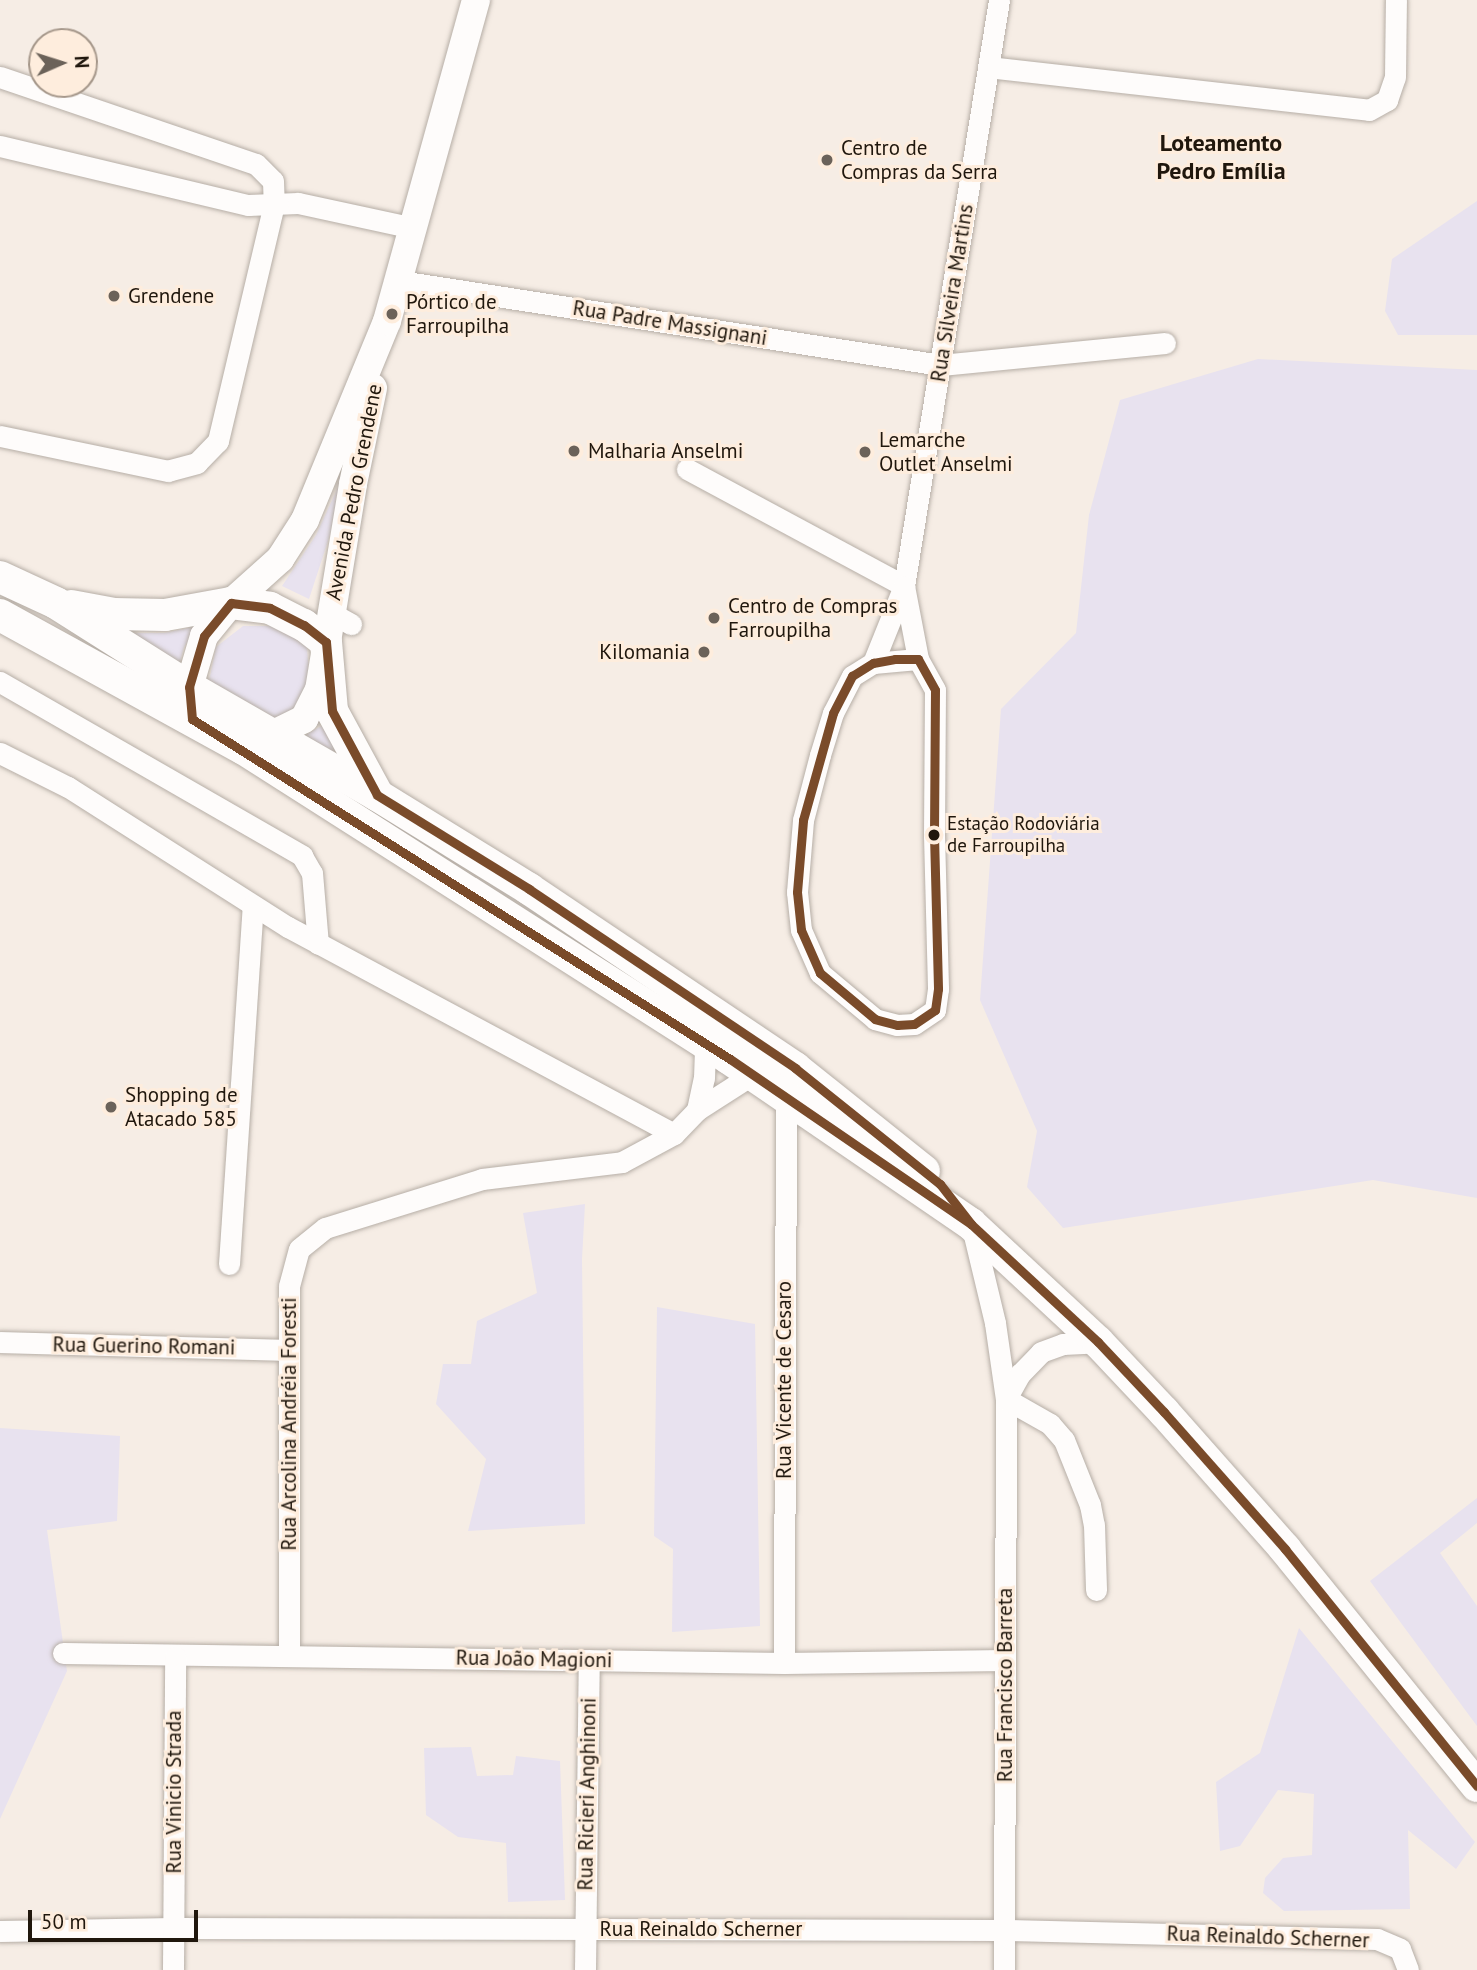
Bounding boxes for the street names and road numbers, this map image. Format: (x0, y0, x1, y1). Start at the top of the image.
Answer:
street label: Rua Silveira Martins (925, 202, 979, 384)
street label: Rua Padre Massignani (571, 295, 769, 351)
street label: Avenida Pedro Grendene (321, 382, 387, 602)
street label: Rua Vicente de Cesaro (771, 1281, 797, 1479)
street label: Rua Arcolina Andréia Foresti (276, 1297, 302, 1551)
street label: Rua Guerino Romani (52, 1332, 236, 1360)
street label: Rua Francisco Barreta (992, 1588, 1018, 1782)
street label: Rua João Magioni (456, 1645, 612, 1673)
street label: Rua Ricieri Anghinoni (573, 1697, 601, 1891)
street label: Rua Vinicio Strada (161, 1710, 187, 1874)
street label: Rua Reinaldo Scherner (600, 1916, 802, 1942)
street label: Rua Reinaldo Scherner (1166, 1921, 1370, 1953)

